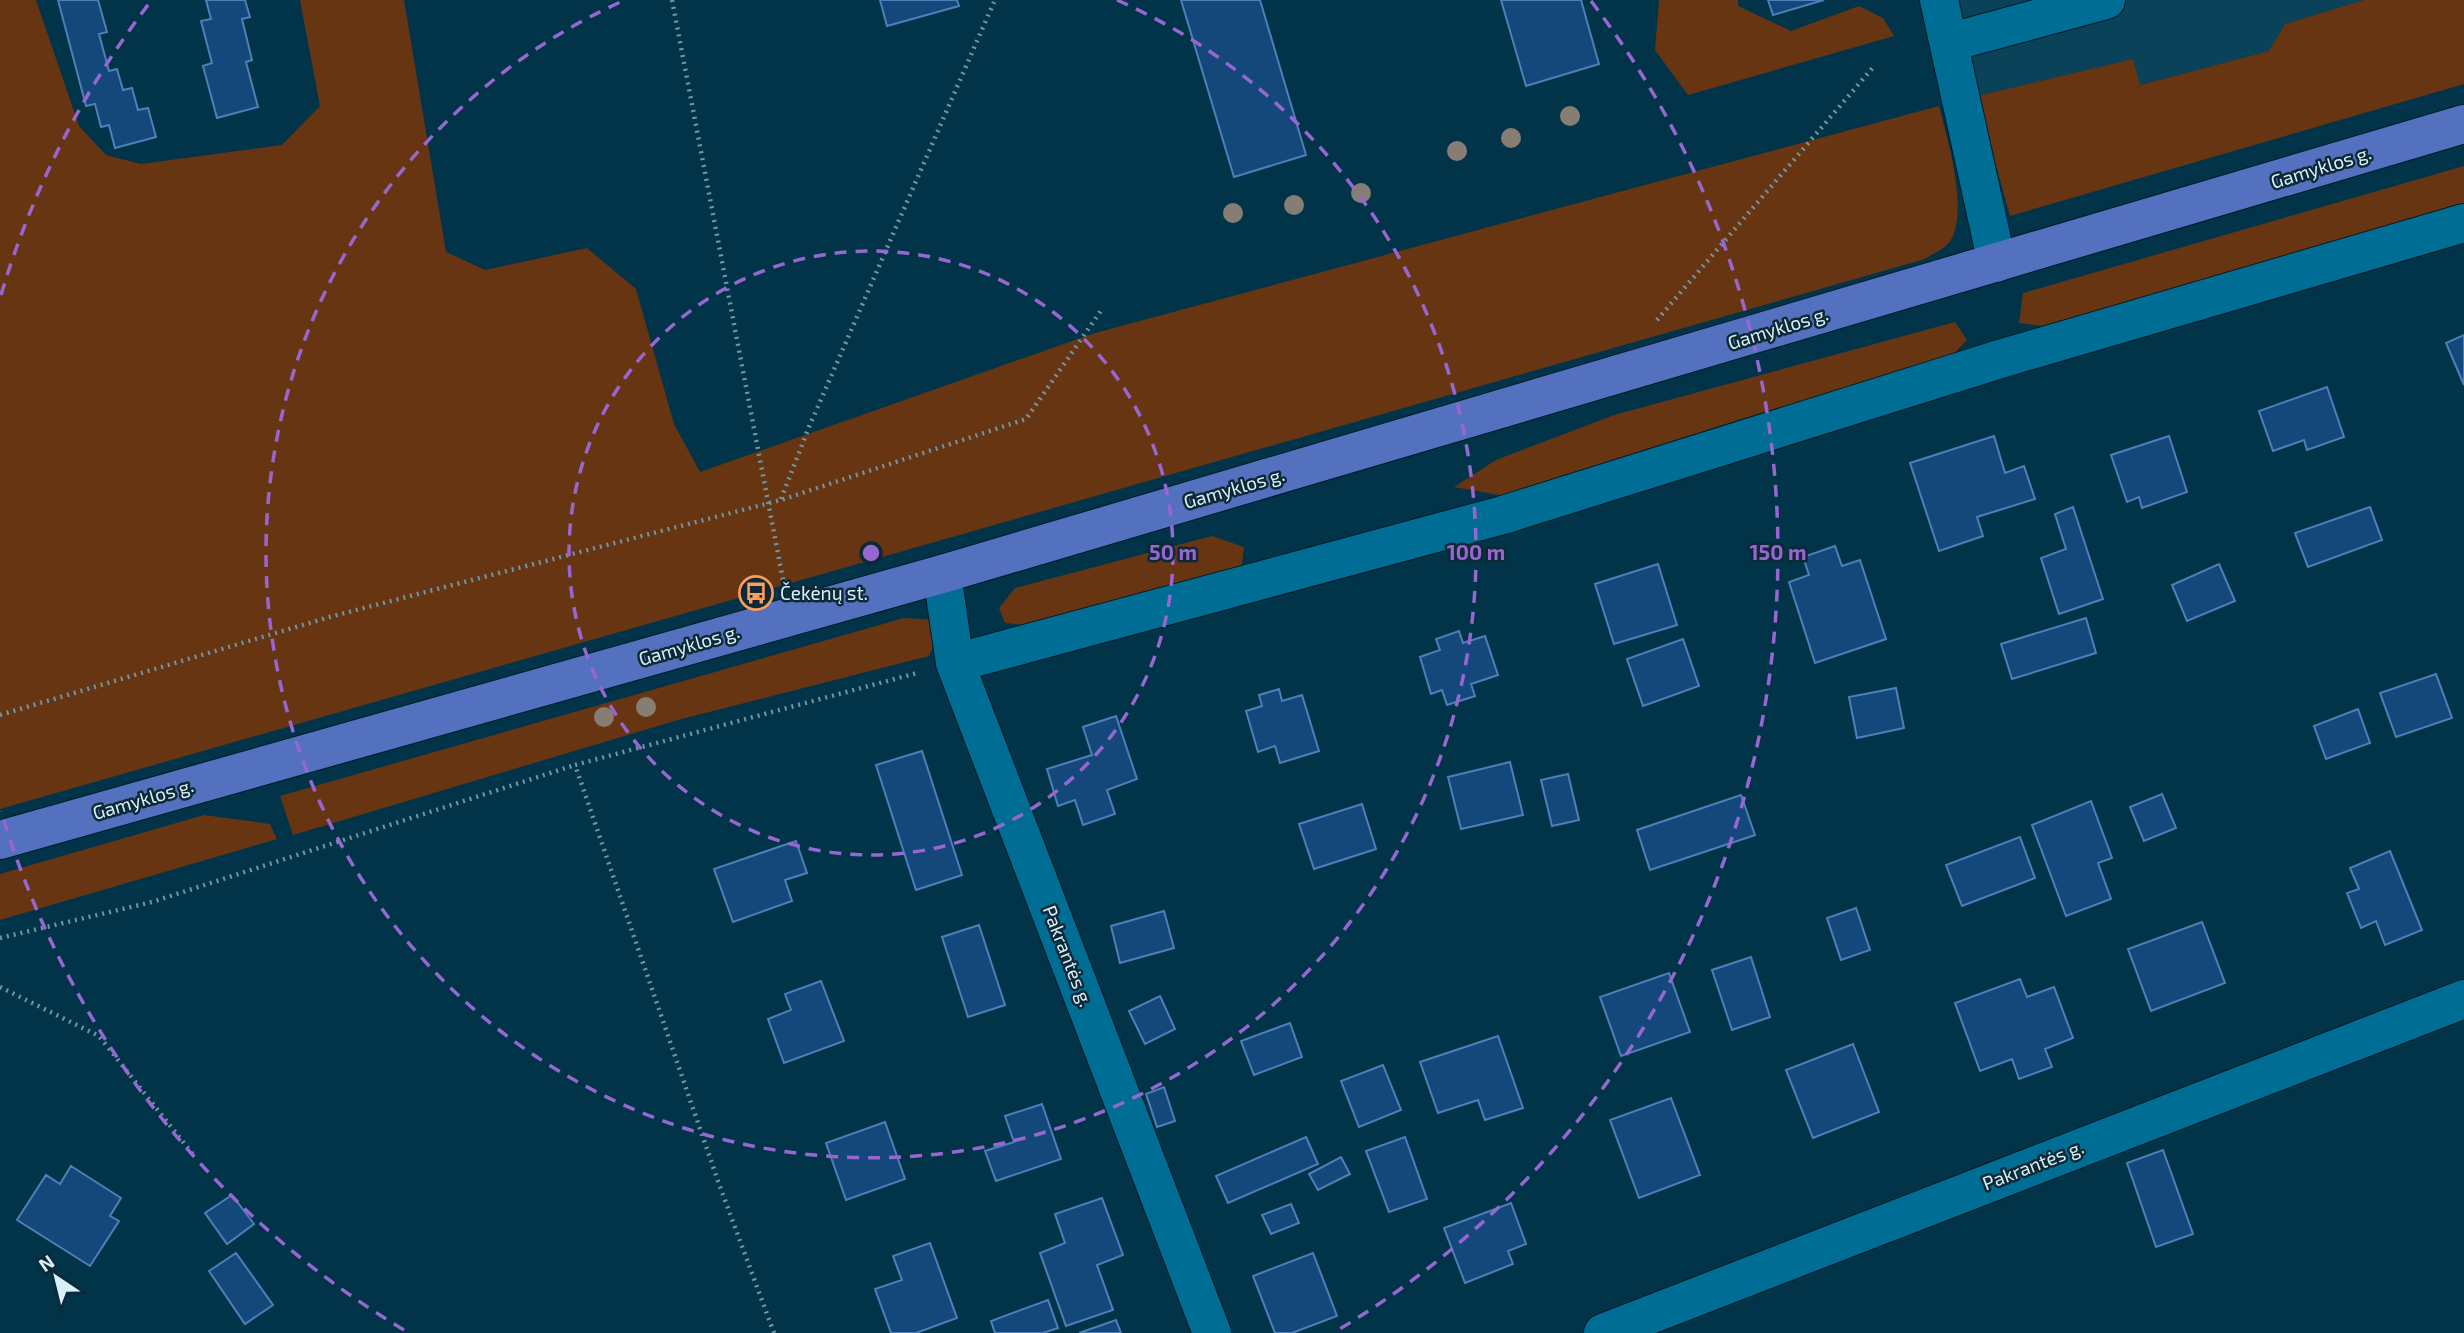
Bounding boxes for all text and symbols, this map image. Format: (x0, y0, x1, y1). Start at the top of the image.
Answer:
street label: Gamyklos g. (2268, 140, 2374, 193)
street label: Gamyklos g. (1725, 301, 1831, 354)
street label: Gamyklos g. (1181, 462, 1287, 513)
text: 50 m (1149, 539, 1197, 564)
text: 100 m (1447, 539, 1505, 564)
text: 150 m (1750, 539, 1806, 564)
centre of rings (859, 541, 883, 565)
bus stop icon: Čekėnų st. (737, 574, 775, 612)
place label: Čekėnų st. (780, 581, 868, 604)
street label: Gamyklos g. (636, 619, 742, 670)
street label: Gamyklos g. (90, 773, 196, 824)
street label: Pakrantės g. (1039, 902, 1098, 1010)
street label: Pakrantės g. (1979, 1135, 2087, 1194)
north arrow (21, 1242, 91, 1312)
text: N (34, 1249, 58, 1276)

